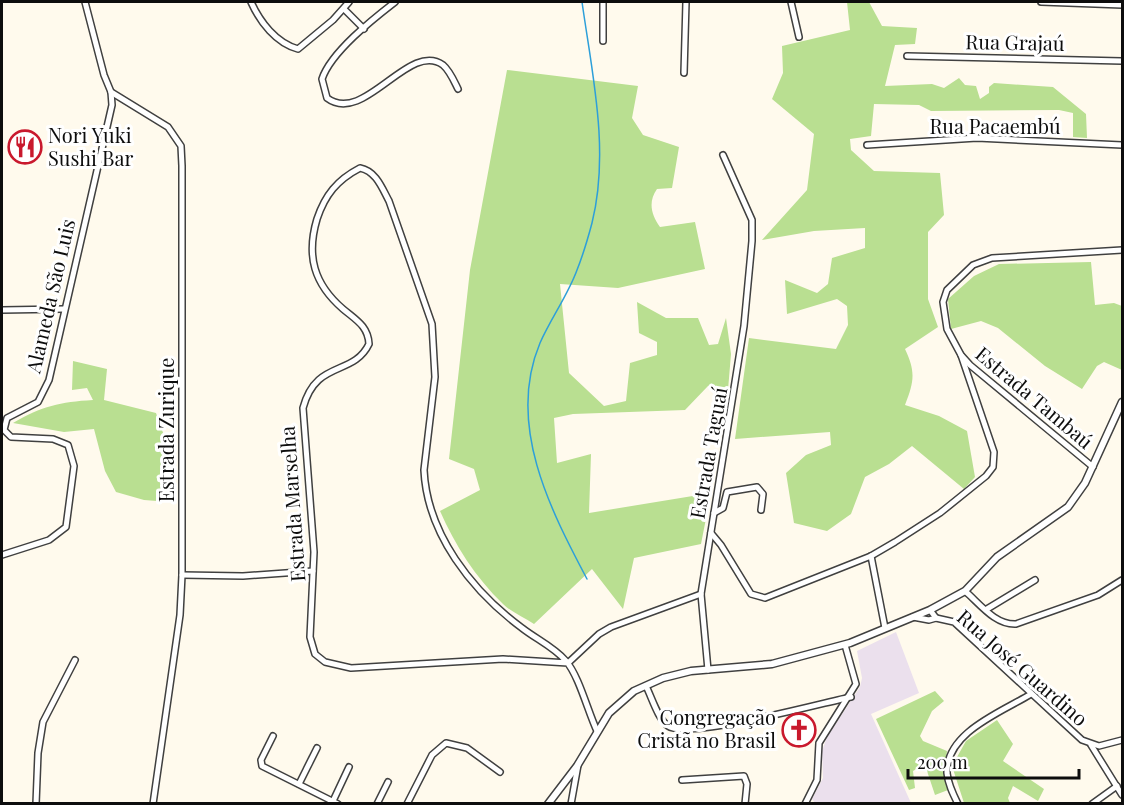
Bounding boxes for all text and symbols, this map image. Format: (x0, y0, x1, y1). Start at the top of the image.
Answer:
street label: Rua Grajaú (965, 27, 1065, 56)
street label: Rua Pacaembú (929, 112, 1061, 139)
place label: Nori Yuki Sushi Bar (48, 121, 133, 171)
restaurant icon: Nori Yuki Sushi Bar (7, 129, 43, 165)
street label: Alameda São Luis (18, 216, 80, 376)
street label: Estrada Tambaú (971, 340, 1100, 454)
street label: Estrada Zurique (152, 358, 179, 502)
street label: Estrada Taguaí (683, 385, 732, 521)
street label: Estrada Marselha (273, 425, 310, 583)
street label: Rua José Guardino (952, 603, 1094, 731)
place label: Congregação Cristã no Brasil (637, 703, 776, 753)
church icon: Congregação Cristã no Brasil (781, 712, 817, 748)
scale bar (908, 742, 1079, 780)
text: 200 m (917, 750, 968, 774)

